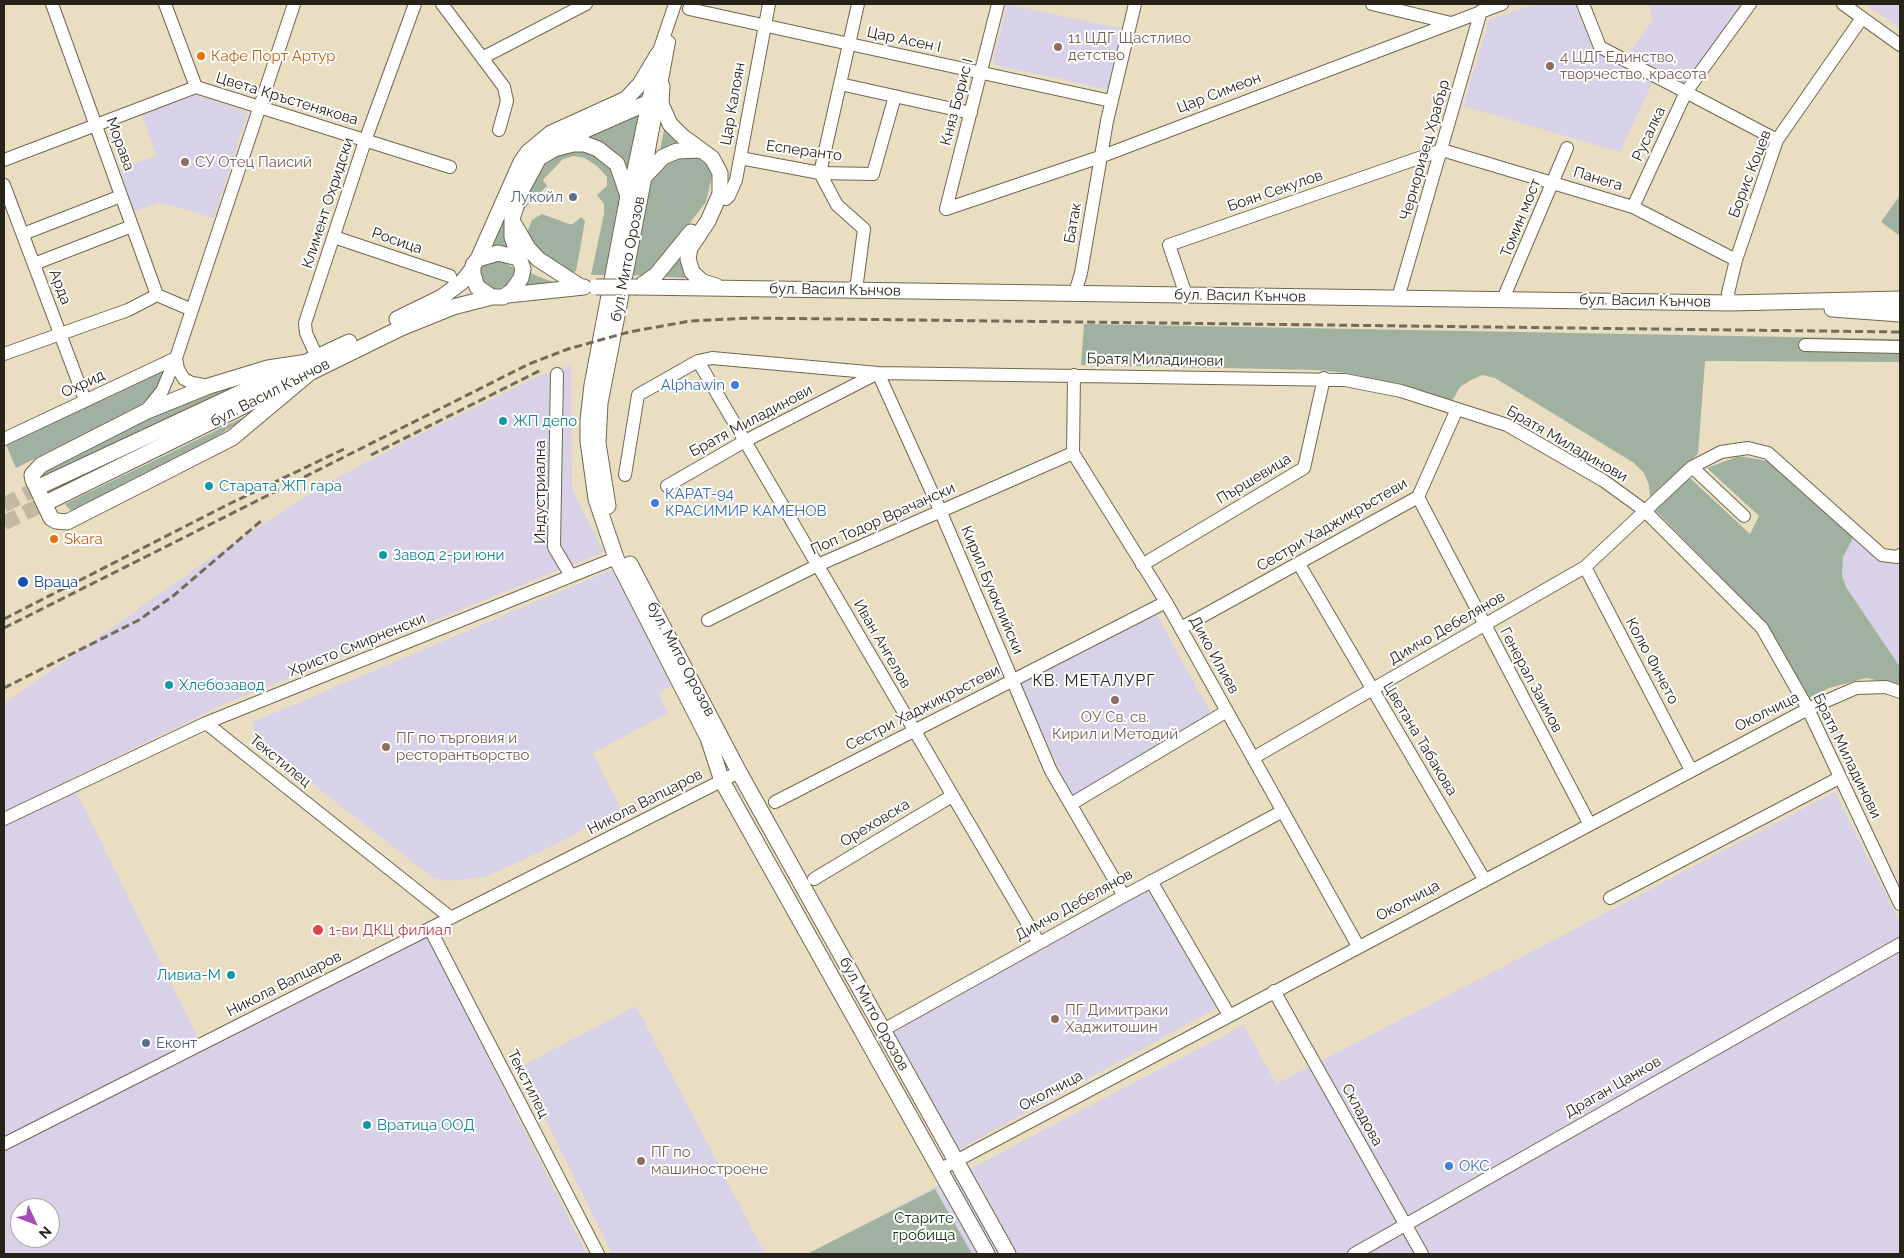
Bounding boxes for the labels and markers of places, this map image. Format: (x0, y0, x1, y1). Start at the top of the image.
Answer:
place label: 11 ЦДГ Щастливо детство (1068, 29, 1191, 64)
marker: 11 ЦДГ Щастливо детство (1052, 41, 1064, 53)
place label: Кафе Порт Артур (211, 47, 336, 65)
place label: 4 ЦДГ Единство, творчество, красота (1560, 48, 1707, 83)
marker: Кафе Порт Артур (195, 50, 207, 62)
marker: 4 ЦДГ Единство, творчество, красота (1544, 60, 1556, 72)
place label: СУ Отец Паисий (195, 153, 312, 171)
marker: СУ Отец Паисий (179, 156, 191, 168)
place label: Лукойл (510, 188, 563, 206)
marker: Лукойл (567, 191, 579, 203)
place label: Alphawin (661, 376, 725, 394)
marker: Alphawin (729, 379, 741, 391)
place label: ЖП депо (513, 412, 577, 430)
marker: ЖП депо (497, 415, 509, 427)
place label: Старата ЖП гара (219, 477, 342, 495)
marker: Старата ЖП гара (203, 480, 215, 492)
place label: КАРАТ-94 КРАСИМИР КАМЕНОВ (665, 485, 827, 520)
marker: КАРАТ-94 КРАСИМИР КАМЕНОВ (649, 497, 661, 509)
place label: Skara (64, 530, 103, 548)
marker: Skara (48, 533, 60, 545)
place label: Завод 2-ри юни (393, 546, 504, 564)
marker: Завод 2-ри юни (377, 549, 389, 561)
place label: Враца (34, 573, 78, 591)
marker: Враца (16, 575, 30, 589)
place label: Хлебозавод (179, 676, 265, 694)
marker: Хлебозавод (163, 679, 175, 691)
marker: ОУ Св. св. Кирил и Методий (1109, 694, 1121, 706)
place label: ОУ Св. св. Кирил и Методий (1052, 708, 1178, 743)
place label: ПГ по търговия и ресторантьорство (396, 729, 530, 764)
marker: ПГ по търговия и ресторантьорство (380, 741, 392, 753)
place label: 1-ви ДКЦ филиал (329, 921, 451, 939)
marker: 1-ви ДКЦ филиал (311, 923, 325, 937)
place label: Ливиа-М (157, 966, 221, 984)
marker: Ливиа-М (225, 969, 237, 981)
place label: ПГ Димитраки Хаджитошин (1065, 1001, 1168, 1036)
marker: ПГ Димитраки Хаджитошин (1049, 1013, 1061, 1025)
place label: Еконт (156, 1034, 197, 1052)
marker: Еконт (140, 1037, 152, 1049)
place label: Вратица ООД (377, 1116, 475, 1134)
marker: Вратица ООД (361, 1119, 373, 1131)
place label: ПГ по машиностроене (651, 1143, 768, 1178)
marker: ПГ по машиностроене (635, 1155, 647, 1167)
place label: OKC (1459, 1157, 1490, 1175)
marker: OKC (1443, 1160, 1455, 1172)

